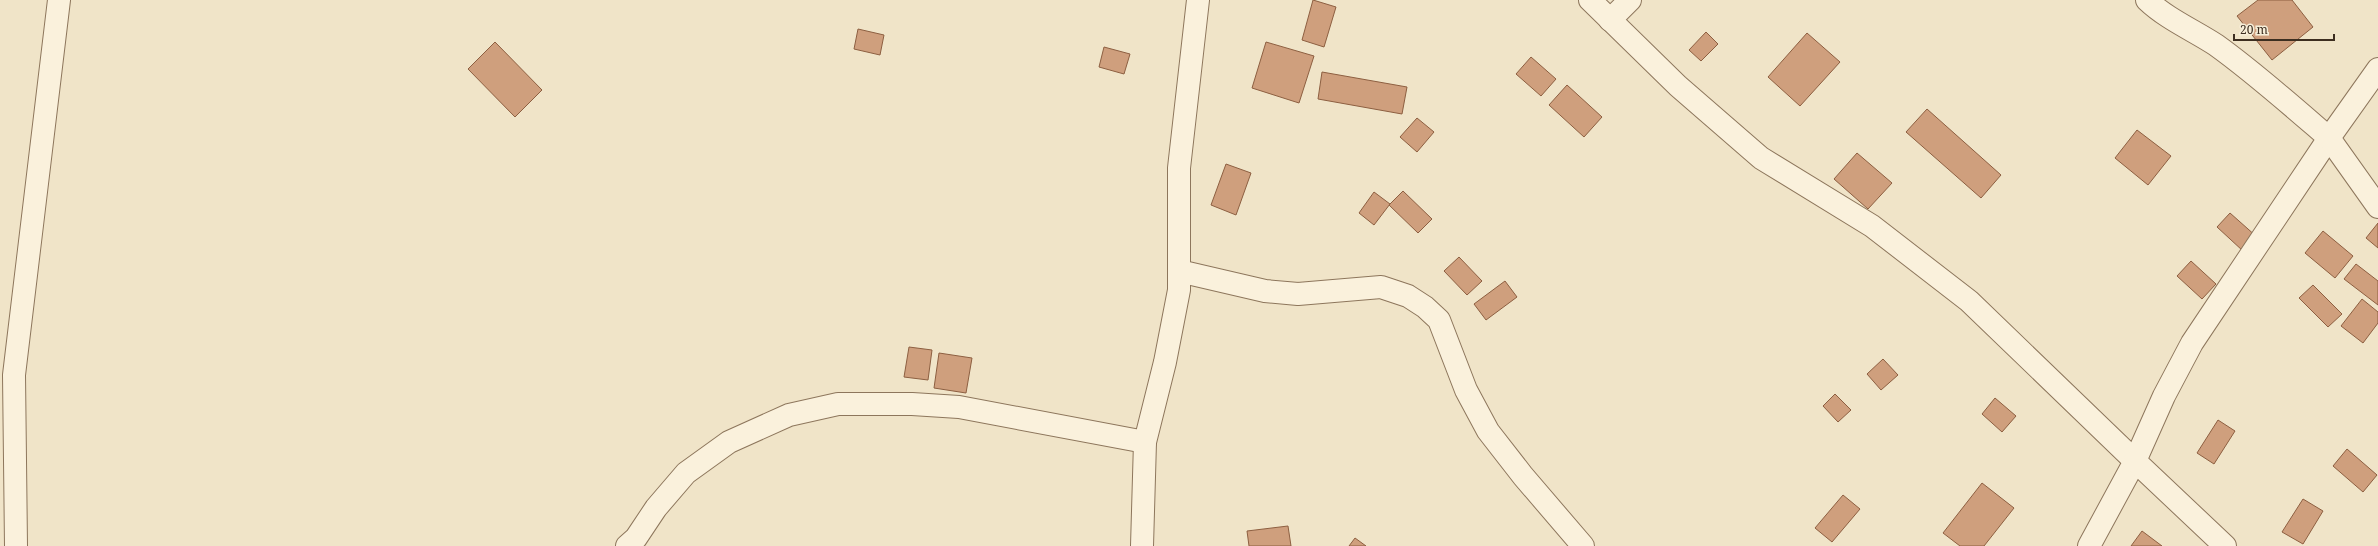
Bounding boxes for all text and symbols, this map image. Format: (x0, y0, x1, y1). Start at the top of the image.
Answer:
scale bar (2234, 16, 2334, 42)
text: 20 m (2240, 21, 2268, 38)

